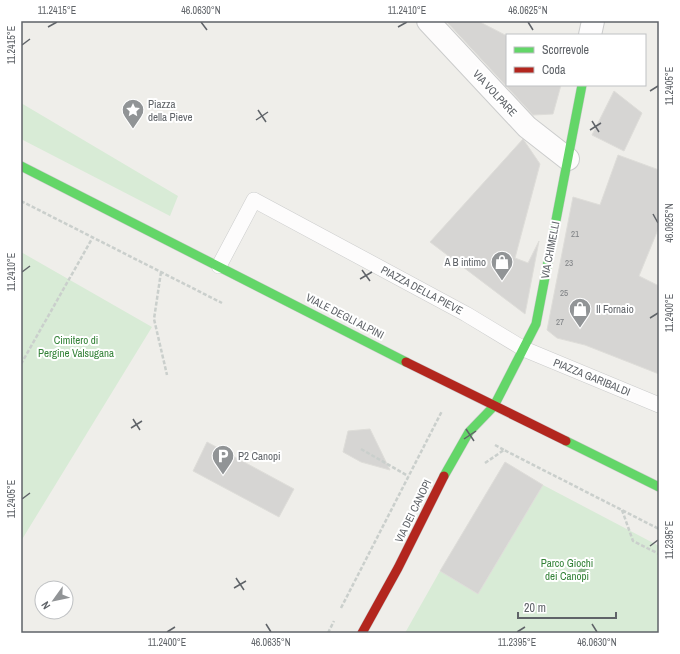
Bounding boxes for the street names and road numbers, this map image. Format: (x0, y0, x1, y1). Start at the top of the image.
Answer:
street label: VIA VOLPARE (470, 67, 520, 119)
street label: VIA CHIMELLI (538, 220, 562, 280)
street label: PIAZZA DELLA PIEVE (379, 263, 465, 317)
street label: VIALE DEGLI ALPINI (304, 290, 386, 342)
street label: PIAZZA GARIBALDI (551, 355, 633, 399)
street label: VIA DEI CANOPI (392, 477, 434, 545)

